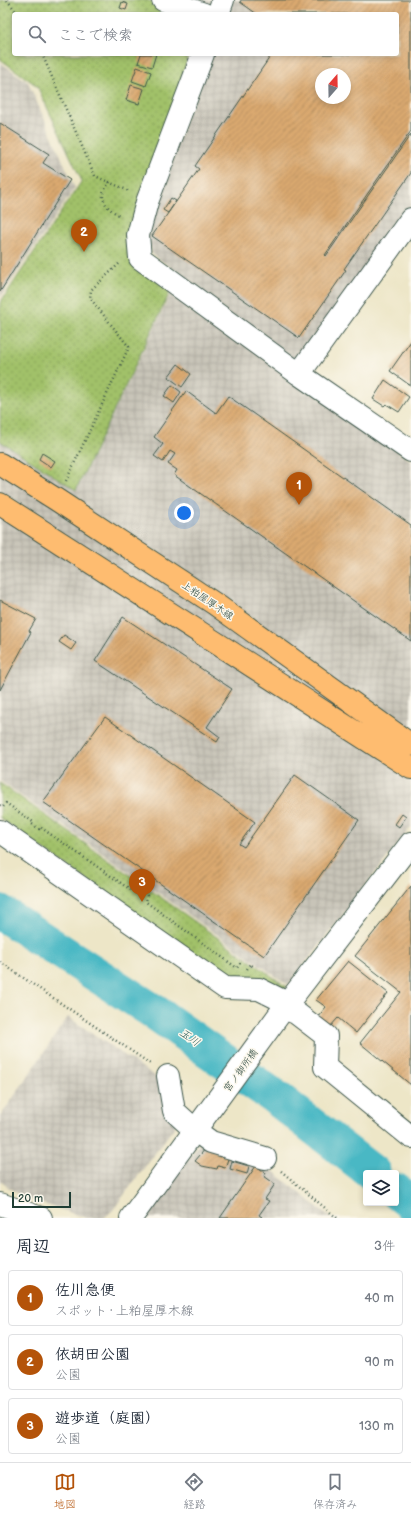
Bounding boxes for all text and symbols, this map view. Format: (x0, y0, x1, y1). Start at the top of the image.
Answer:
search box (12, 12, 399, 56)
icon: search (26, 23, 48, 45)
text: ここで検索 (58, 26, 133, 45)
north arrow (315, 68, 351, 104)
pin: 2 (71, 219, 97, 252)
pin: 1 (286, 472, 312, 505)
your location (174, 503, 194, 523)
street label: 上粕屋厚木線 (179, 579, 236, 623)
pin: 3 (129, 869, 155, 902)
water label: 玉川 (177, 1026, 202, 1049)
street label: 宮ノ御所橋 (221, 1047, 260, 1094)
map controls (363, 1170, 399, 1206)
button: layers (363, 1170, 399, 1206)
scale bar (12, 1190, 71, 1209)
text: 20 m (18, 1192, 43, 1205)
text: 周辺 (16, 1237, 50, 1257)
text: 3件 (374, 1238, 395, 1254)
text: 佐川急便 (55, 1281, 115, 1300)
text: 1 (27, 1290, 33, 1306)
text: 40 m (364, 1290, 394, 1306)
text: スポット · 上粕屋厚木線 (55, 1303, 193, 1319)
text: 依胡田公園 (55, 1345, 130, 1364)
text: 2 (26, 1354, 34, 1370)
text: 90 m (365, 1354, 394, 1370)
text: 公園 (55, 1367, 81, 1383)
text: 遊歩道（庭園） (55, 1409, 160, 1428)
text: 3 (26, 1418, 34, 1434)
text: 130 m (359, 1418, 394, 1434)
text: 公園 (55, 1431, 81, 1447)
tab: 地図 (54, 1471, 76, 1511)
tab: 経路 (183, 1471, 205, 1511)
tab: 保存済み (313, 1471, 357, 1511)

